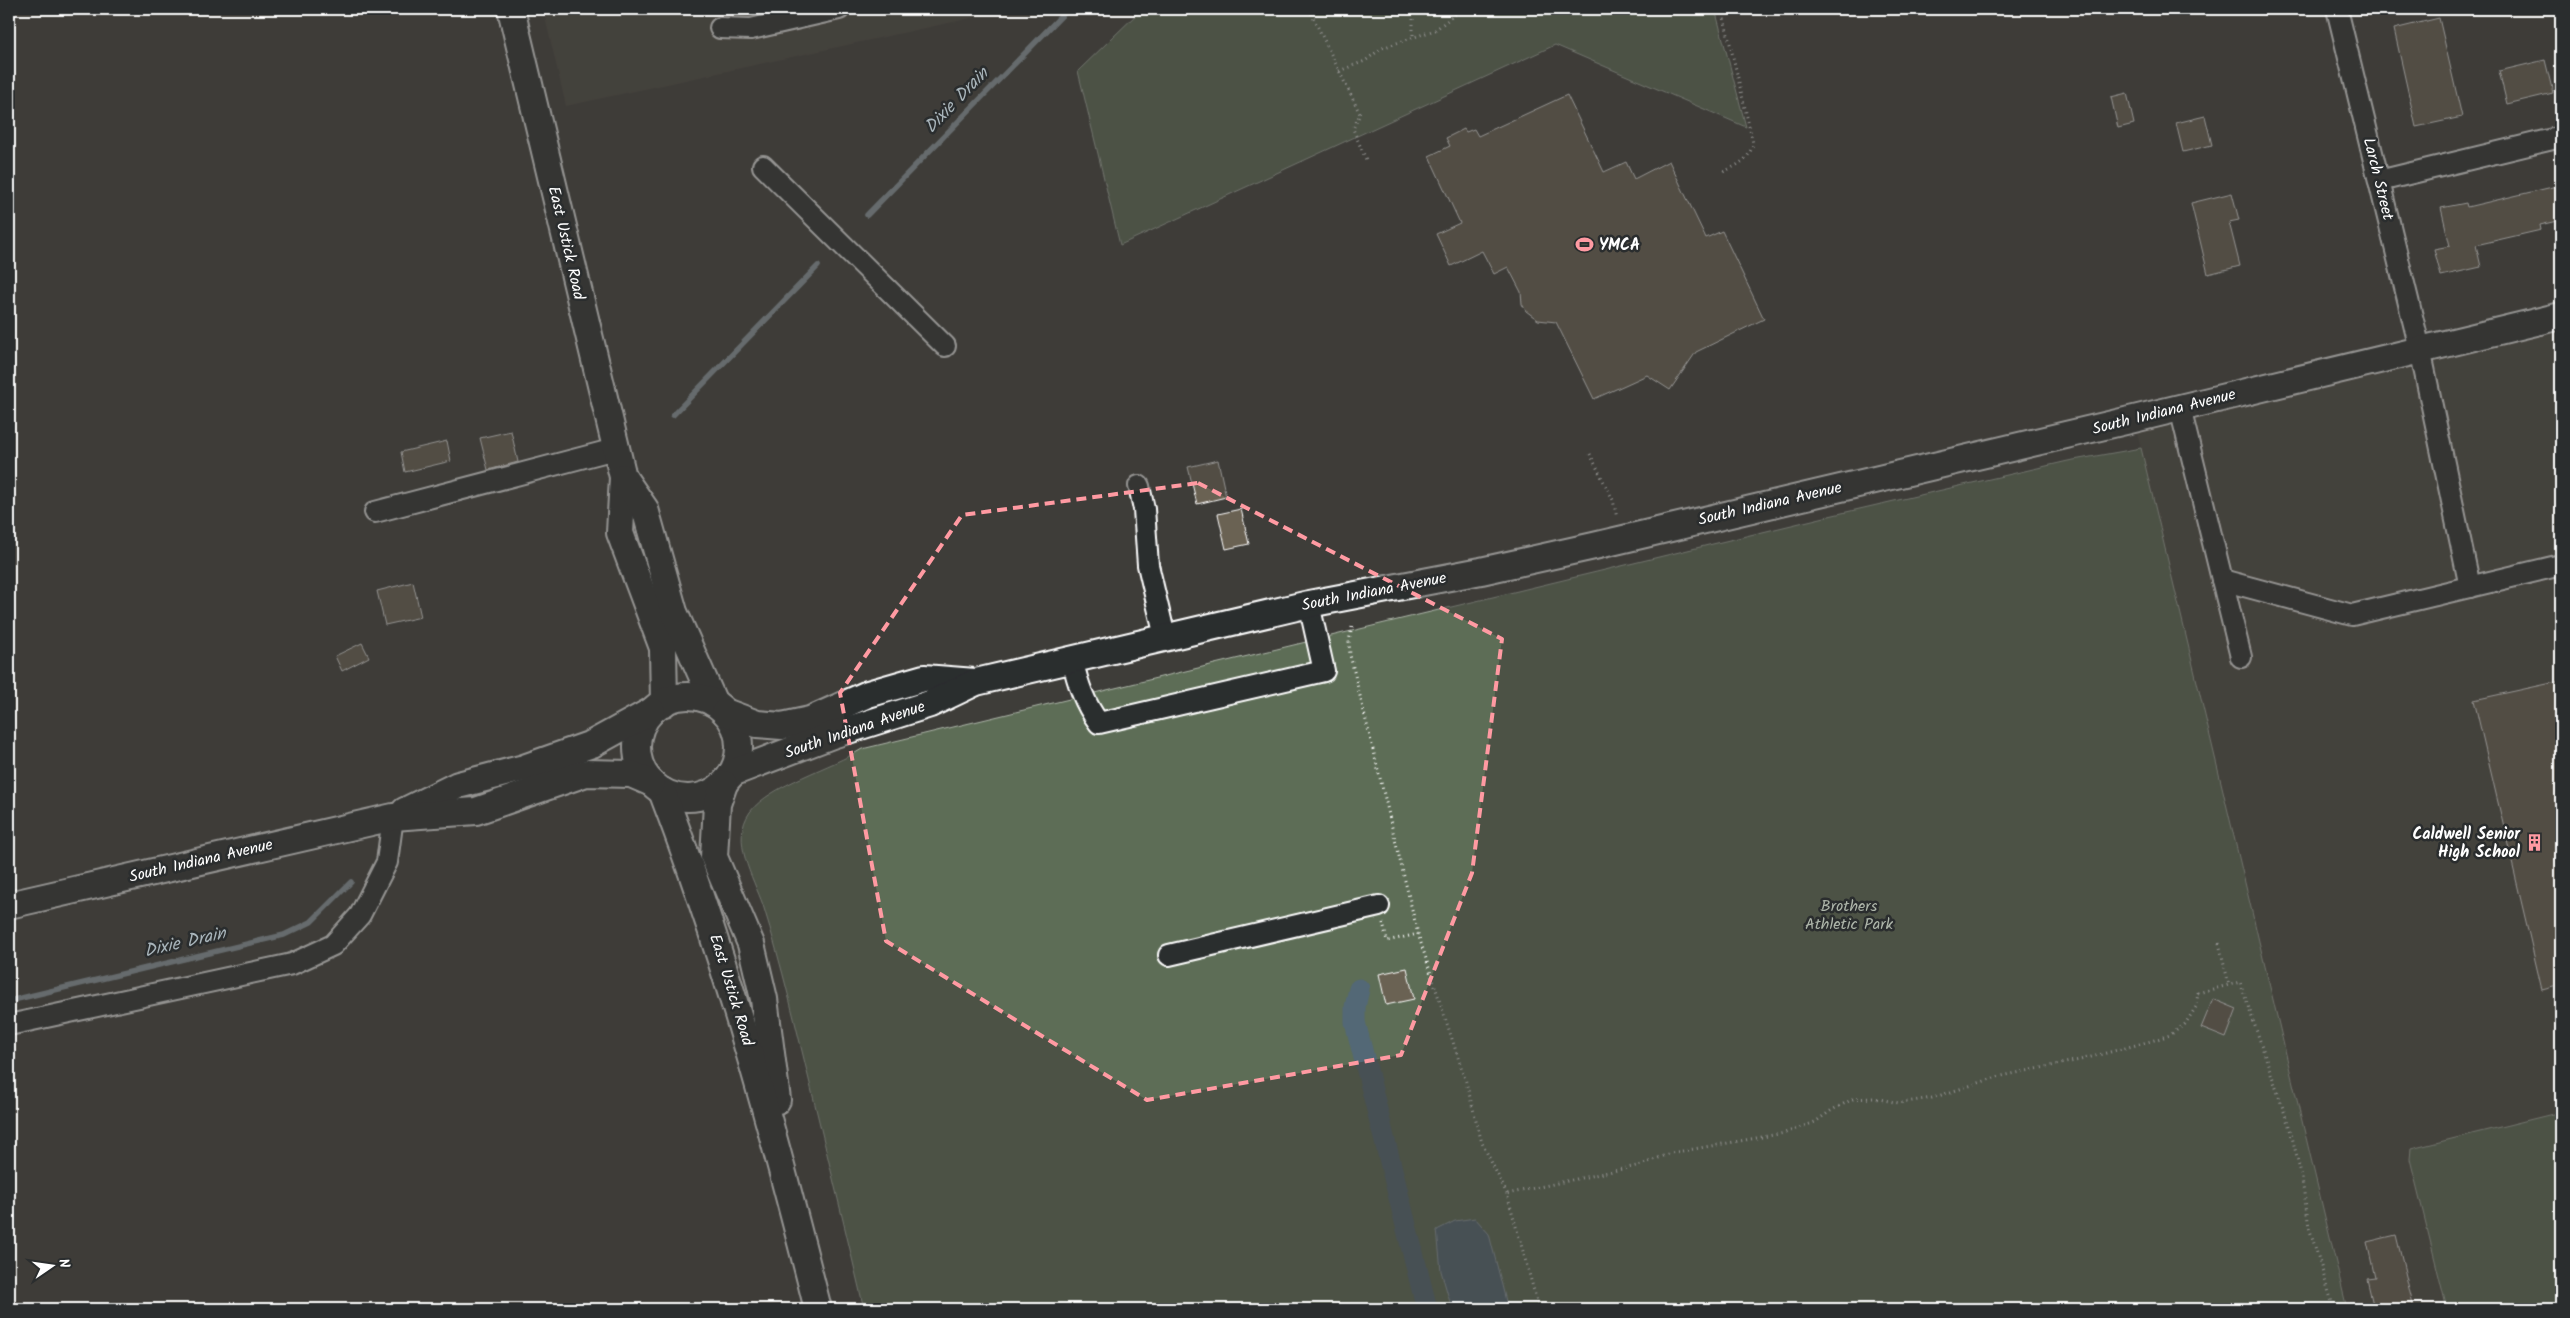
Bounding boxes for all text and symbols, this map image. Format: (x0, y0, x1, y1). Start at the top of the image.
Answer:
water label: Dixie Drain (918, 60, 997, 141)
street label: Larch Street (2356, 135, 2401, 224)
street label: East Ustick Road (541, 184, 591, 303)
place label: YMCA (1599, 233, 1640, 258)
sports icon: YMCA (1575, 235, 1595, 255)
street label: South Indiana Avenue (2090, 382, 2238, 442)
street label: South Indiana Avenue (1696, 475, 1844, 533)
street label: South Indiana Avenue (1299, 566, 1449, 618)
street label: South Indiana Avenue (781, 694, 929, 766)
place label: Caldwell Senior High School (2412, 822, 2521, 865)
street label: South Indiana Avenue (127, 832, 275, 890)
building icon: Caldwell Senior High School (2524, 833, 2544, 853)
park label: Brothers Athletic Park (1805, 894, 1894, 937)
water label: Dixie Drain (141, 919, 230, 966)
street label: East Ustick Road (702, 931, 760, 1050)
north arrow (28, 1240, 78, 1290)
text: N (52, 1257, 75, 1270)

